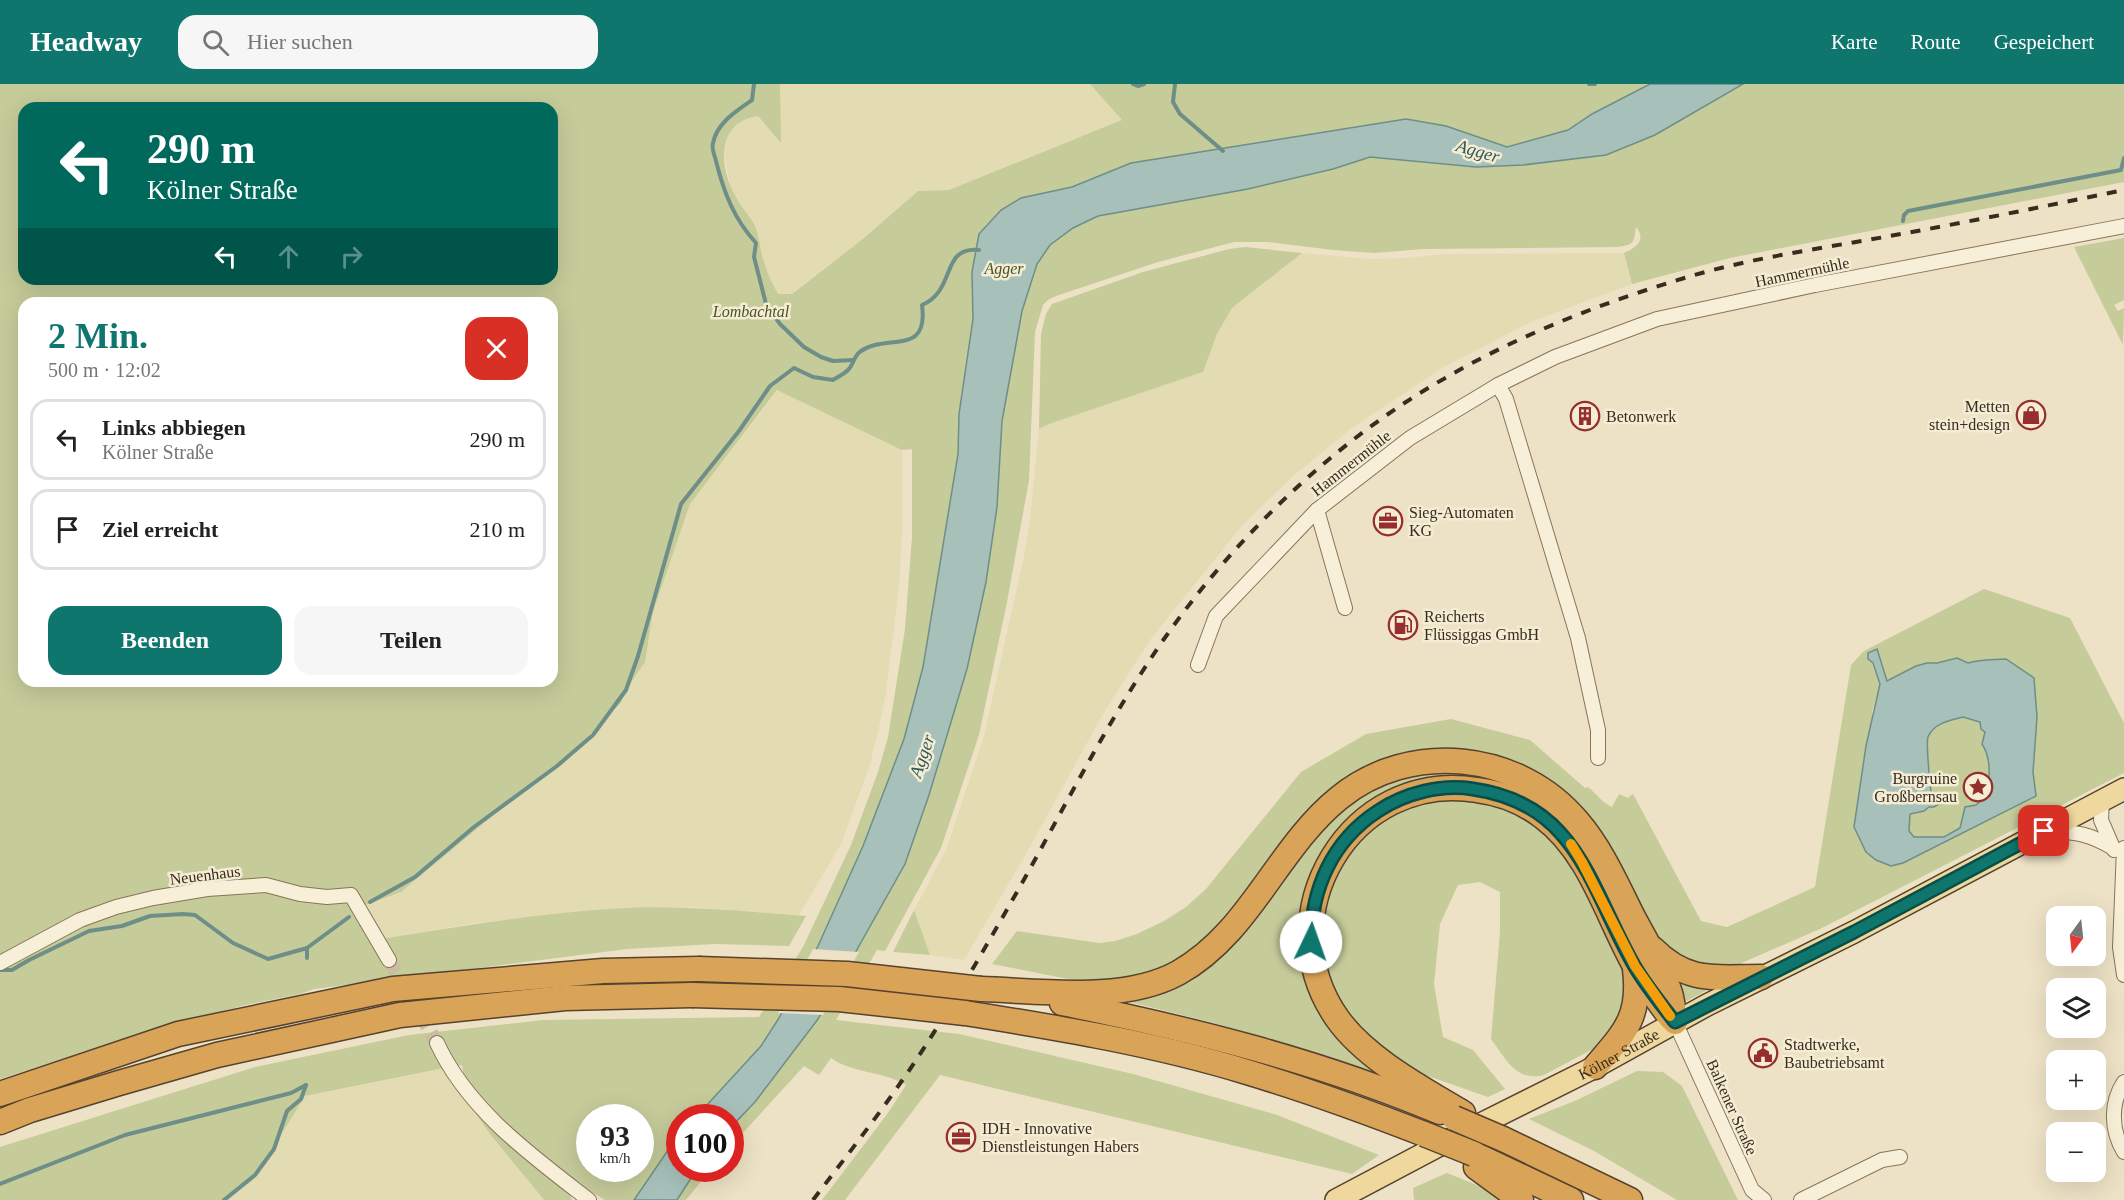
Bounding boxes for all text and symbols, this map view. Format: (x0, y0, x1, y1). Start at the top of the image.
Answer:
search box (178, 15, 598, 69)
text: Headway (30, 26, 142, 57)
icon: search (199, 26, 232, 59)
text: Hier suchen (247, 29, 353, 54)
text: Karte (1831, 30, 1878, 54)
text: Route (1911, 30, 1961, 54)
text: Gespeichert (1994, 30, 2094, 54)
icon: left (48, 126, 126, 204)
text: 290 m (147, 126, 256, 172)
water label: Agger (1453, 135, 1503, 167)
text: Kölner Straße (147, 175, 298, 205)
icon: left (209, 240, 242, 273)
icon: ahead (272, 240, 305, 273)
icon: right (335, 240, 368, 273)
street label: Hammermühle (1753, 254, 1851, 290)
park label: Agger (983, 260, 1024, 278)
park label: Lombachtal (712, 303, 790, 320)
text: 2 Min. (48, 316, 148, 356)
button: close (465, 317, 528, 380)
text: 500 m · 12:02 (48, 359, 161, 381)
place label: Metten stein+design (1929, 398, 2010, 434)
shop icon: Metten stein+design (2015, 399, 2047, 431)
building icon: Betonwerk (1569, 400, 1601, 432)
place label: Betonwerk (1606, 408, 1676, 425)
text: Links abbiegen (102, 415, 246, 440)
icon: left (51, 423, 84, 456)
text: 290 m (469, 427, 525, 452)
street label: Hammermühle (1308, 427, 1394, 499)
text: Kölner Straße (102, 441, 214, 463)
place label: Sieg-Automaten KG (1409, 504, 1514, 539)
office icon: Sieg-Automaten KG (1372, 505, 1404, 537)
icon: arrive (51, 513, 84, 546)
text: Ziel erreicht (102, 517, 218, 542)
text: 210 m (469, 517, 525, 542)
button: Beenden (48, 606, 282, 675)
button: Teilen (294, 606, 528, 675)
place label: Reicherts Flüssiggas GmbH (1424, 608, 1540, 644)
fuel station icon: Reicherts Flüssiggas GmbH (1387, 609, 1419, 641)
water label: Agger (905, 731, 939, 781)
place label: Burgruine Großbernsau (1874, 770, 1957, 805)
place icon: Burgruine Großbernsau (1962, 771, 1994, 803)
pin (2018, 805, 2069, 856)
icon: arrive (2027, 814, 2060, 847)
street label: Neuenhaus (169, 862, 241, 888)
north arrow (2046, 906, 2106, 966)
map controls (2046, 906, 2106, 1182)
position arrow (1279, 910, 1343, 974)
button: layers (2046, 978, 2106, 1038)
street label: Kölner Straße (1575, 1025, 1662, 1083)
place label: Stadtwerke, Baubetriebsamt (1784, 1036, 1885, 1071)
public building icon: Stadtwerke, Baubetriebsamt (1747, 1037, 1779, 1069)
button: + (2046, 1050, 2106, 1110)
street label: Balkener Straße (1703, 1057, 1761, 1157)
speed limit sign: 100 (666, 1104, 744, 1182)
text: 93 (600, 1119, 630, 1152)
place label: IDH - Innovative Dienstleistungen Habers (982, 1120, 1139, 1156)
office icon: IDH - Innovative Dienstleistungen Habers (945, 1121, 977, 1153)
button: − (2046, 1122, 2106, 1182)
text: km/h (600, 1150, 630, 1166)

